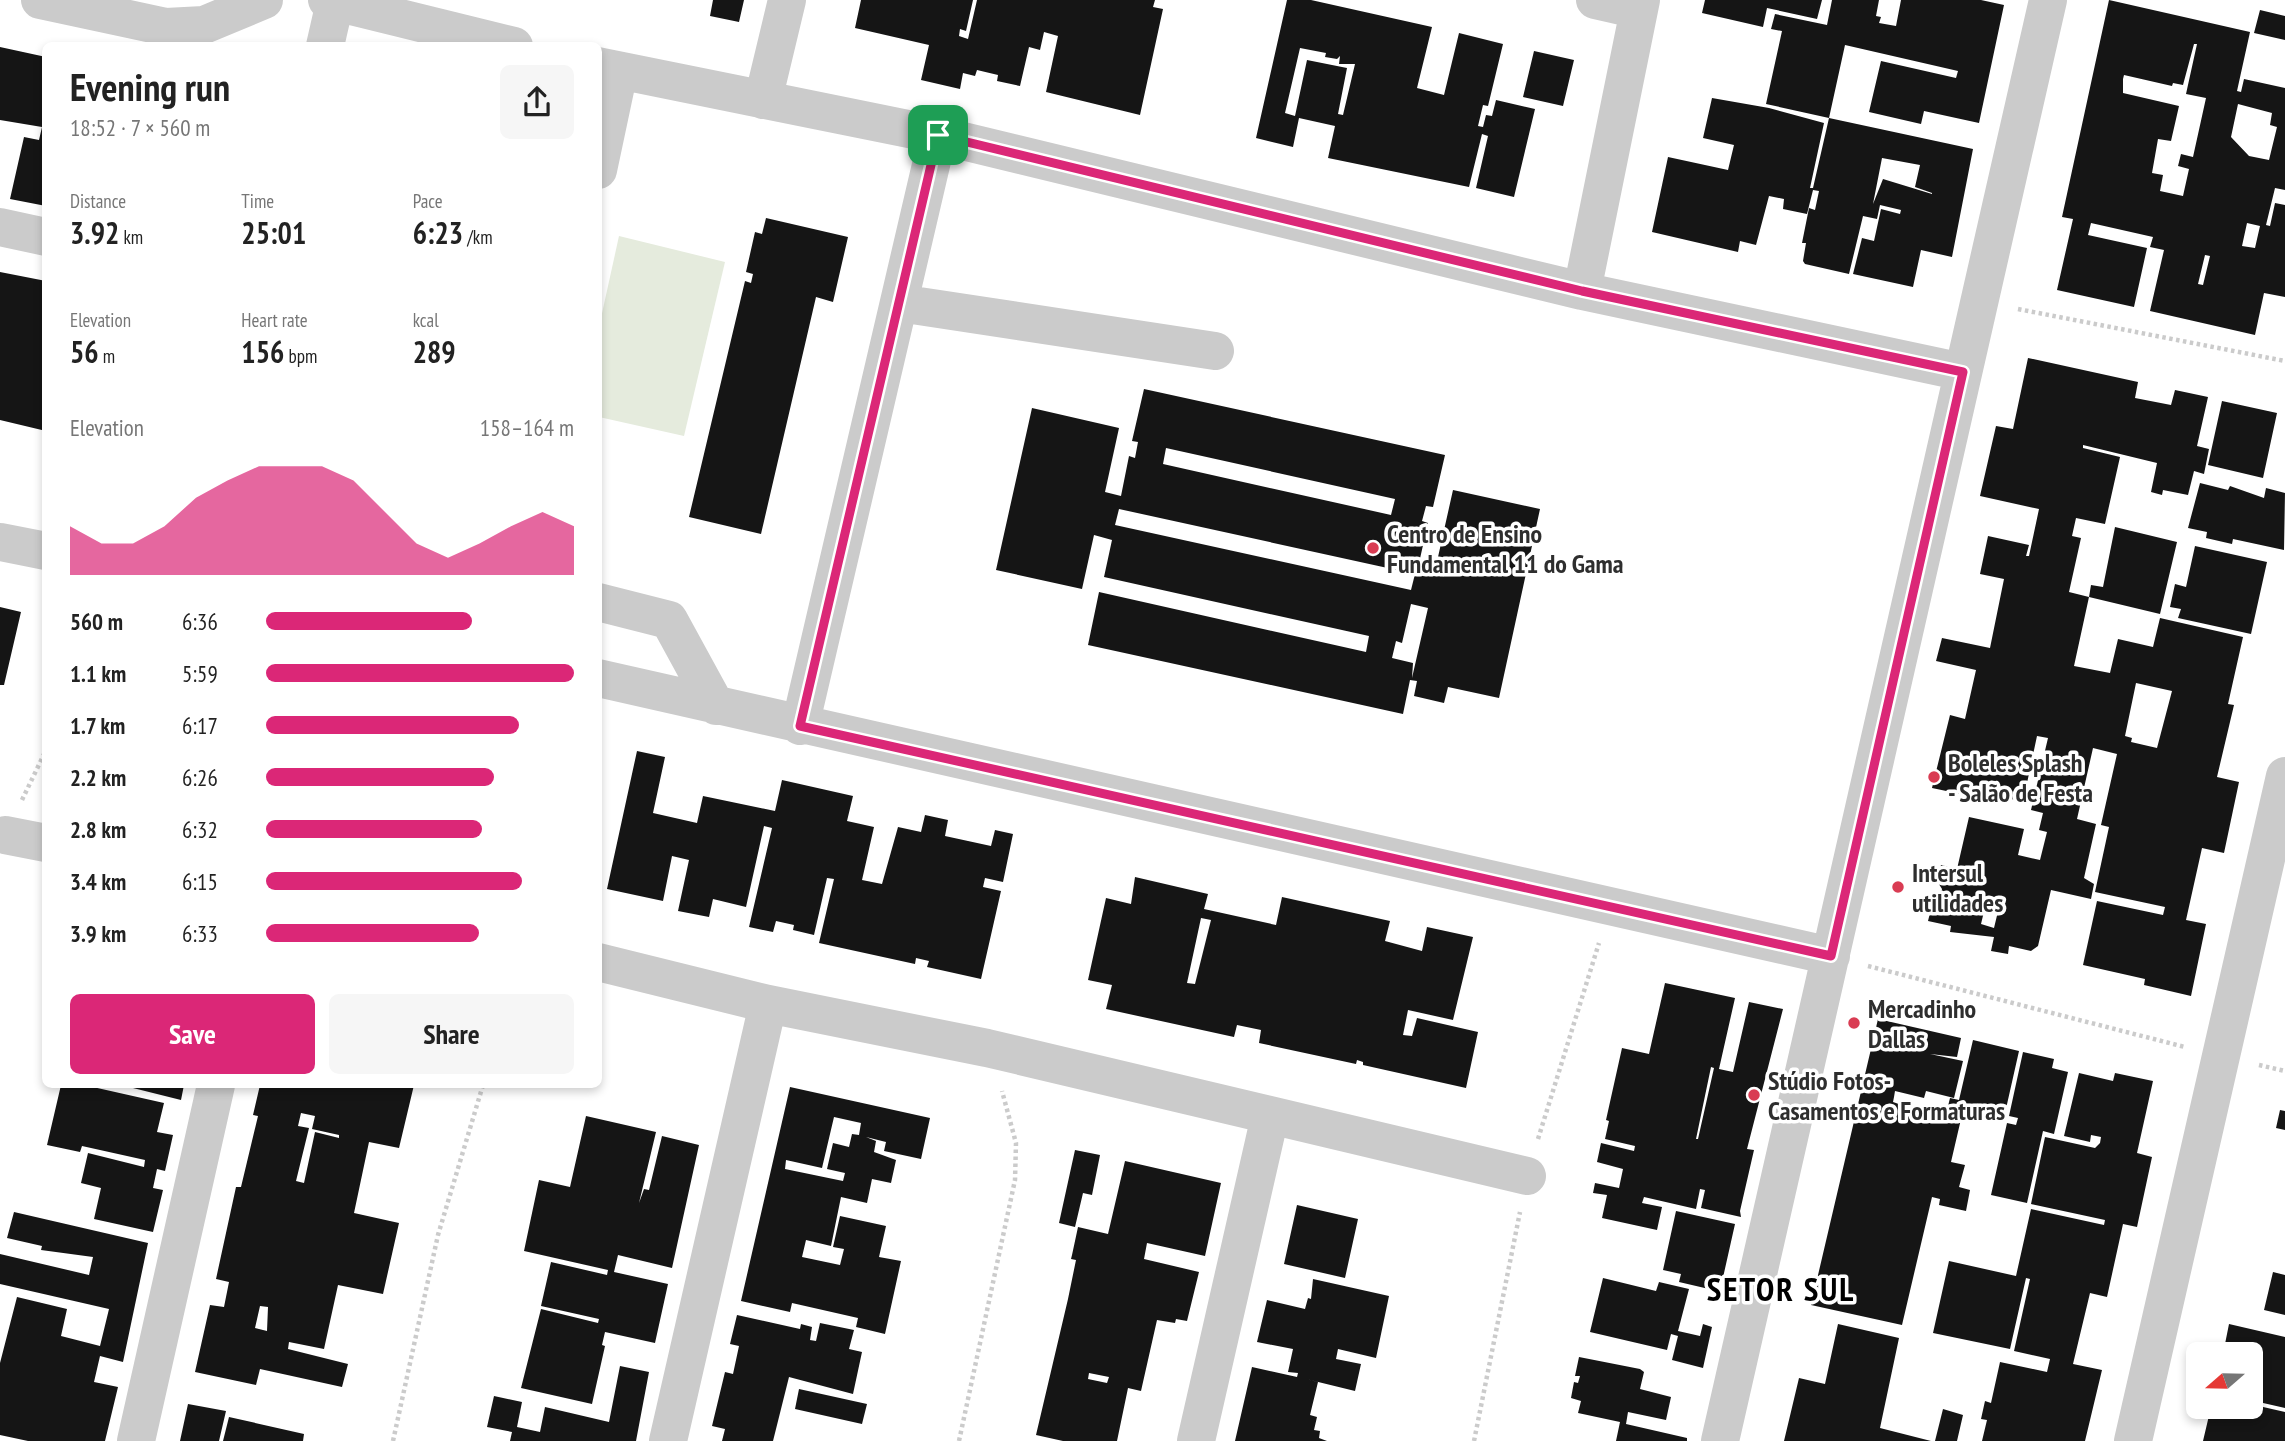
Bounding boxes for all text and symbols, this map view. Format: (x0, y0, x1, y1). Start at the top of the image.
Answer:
text: Evening run (70, 62, 230, 111)
button: share (500, 65, 574, 139)
pin (908, 105, 968, 165)
text: 18:52 · 7 × 560 m (70, 113, 210, 142)
icon: arrive (919, 116, 957, 154)
text: Distance (70, 189, 126, 213)
text: Time (241, 189, 274, 213)
text: Pace (413, 189, 443, 213)
text: 3.92 (70, 213, 119, 252)
text: 25:01 (241, 213, 306, 252)
text: 6:23 (413, 213, 463, 252)
text: km (119, 225, 143, 249)
text: /km (463, 225, 493, 249)
text: Elevation (70, 308, 131, 332)
text: Heart rate (241, 308, 308, 332)
text: kcal (413, 308, 439, 332)
text: 56 (70, 332, 99, 371)
text: 156 (241, 332, 284, 371)
text: 289 (413, 332, 456, 371)
text: m (99, 344, 115, 368)
text: bpm (284, 344, 317, 368)
text: Elevation (70, 413, 144, 442)
text: 158–164 m (480, 413, 574, 442)
place label: Centro de Ensino Fundamental 11 do Gama (1387, 517, 1624, 580)
marker: Centro de Ensino Fundamental 11 do Gama (1365, 540, 1381, 556)
text: 560 m (70, 607, 123, 636)
text: 6:36 (182, 607, 218, 636)
text: 1.1 km (70, 659, 126, 688)
text: 5:59 (182, 659, 218, 688)
text: 1.7 km (70, 711, 125, 740)
text: 6:17 (182, 711, 218, 740)
place label: Boleles Splash - Salão de Festa (1948, 746, 2093, 809)
text: 2.2 km (70, 763, 126, 792)
text: 6:26 (182, 763, 218, 792)
marker: Boleles Splash - Salão de Festa (1926, 769, 1942, 785)
text: 2.8 km (70, 815, 126, 844)
text: 6:32 (182, 815, 218, 844)
place label: Intersul utilidades (1912, 856, 2003, 919)
text: 3.4 km (70, 867, 126, 896)
text: 6:15 (182, 867, 218, 896)
marker: Intersul utilidades (1890, 879, 1906, 895)
text: 3.9 km (70, 919, 126, 948)
text: 6:33 (182, 919, 218, 948)
place label: Mercadinho Dallas (1868, 992, 1976, 1055)
button: Save (70, 994, 315, 1074)
button: Share (329, 994, 574, 1074)
marker: Mercadinho Dallas (1846, 1015, 1862, 1031)
place label: Stúdio Fotos- Casamentos e Formaturas (1768, 1064, 2005, 1127)
marker: Stúdio Fotos- Casamentos e Formaturas (1746, 1087, 1762, 1103)
district label: SETOR SUL (1707, 1267, 1855, 1310)
north arrow (2186, 1342, 2263, 1419)
map controls (2186, 1342, 2263, 1419)

